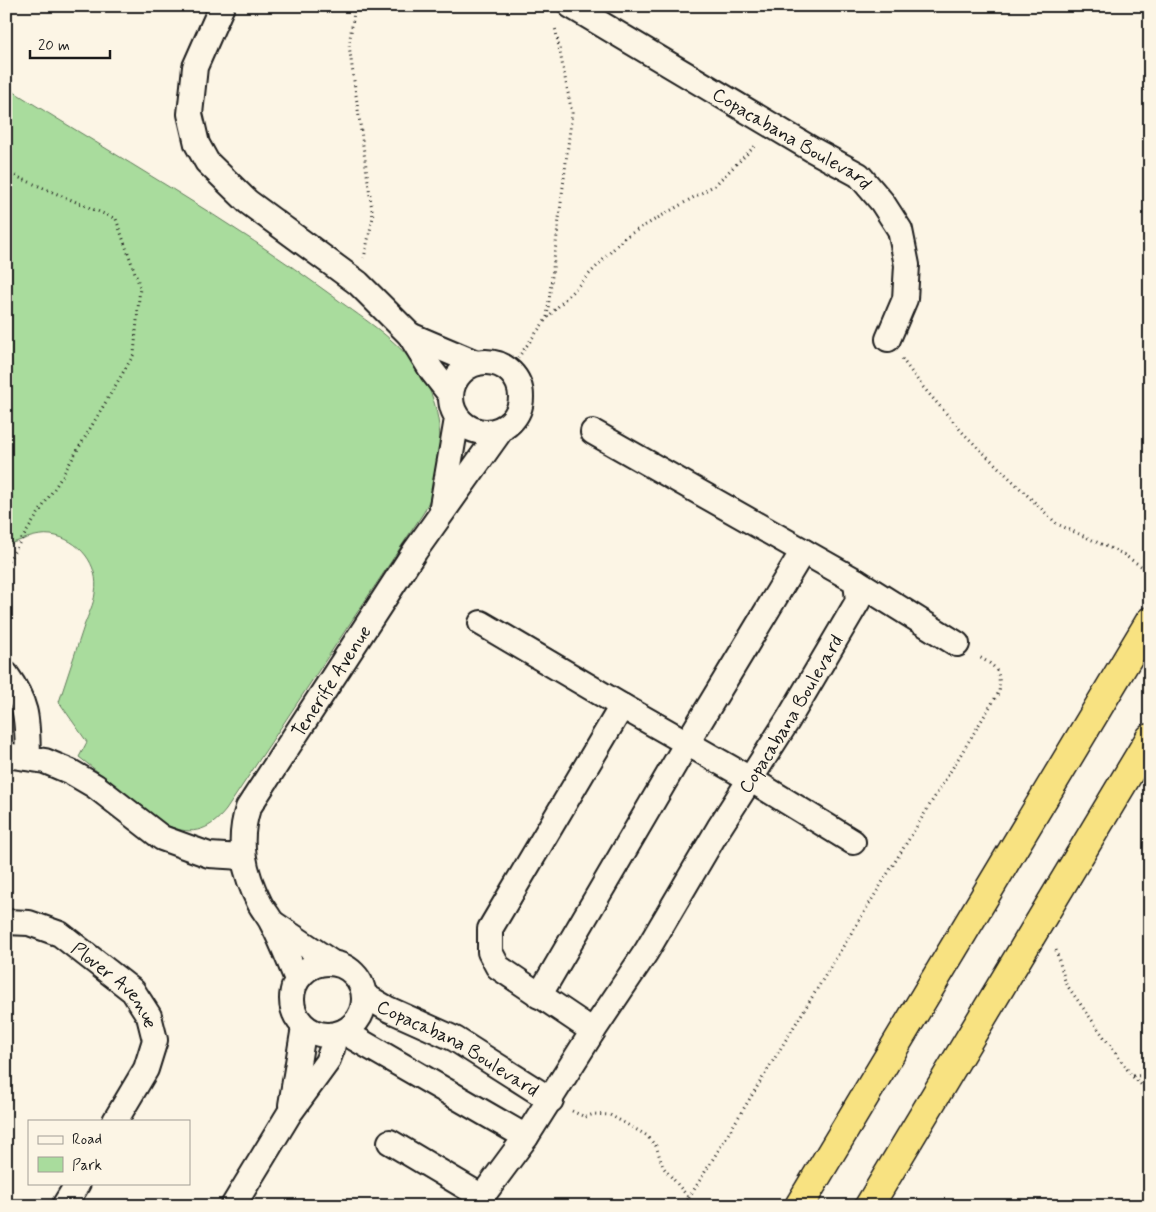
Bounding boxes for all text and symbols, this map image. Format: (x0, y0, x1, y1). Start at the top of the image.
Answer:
scale bar (30, 28, 110, 60)
text: 20 m (38, 36, 70, 56)
street label: Copacabana Boulevard (707, 82, 877, 195)
street label: Tenerife Avenue (286, 621, 378, 743)
street label: Copacabana Boulevard (733, 630, 850, 799)
street label: Plover Avenue (66, 937, 162, 1031)
street label: Copacabana Boulevard (372, 994, 543, 1103)
legend (28, 1120, 190, 1184)
text: Road (72, 1130, 102, 1150)
text: Park (72, 1156, 102, 1176)

